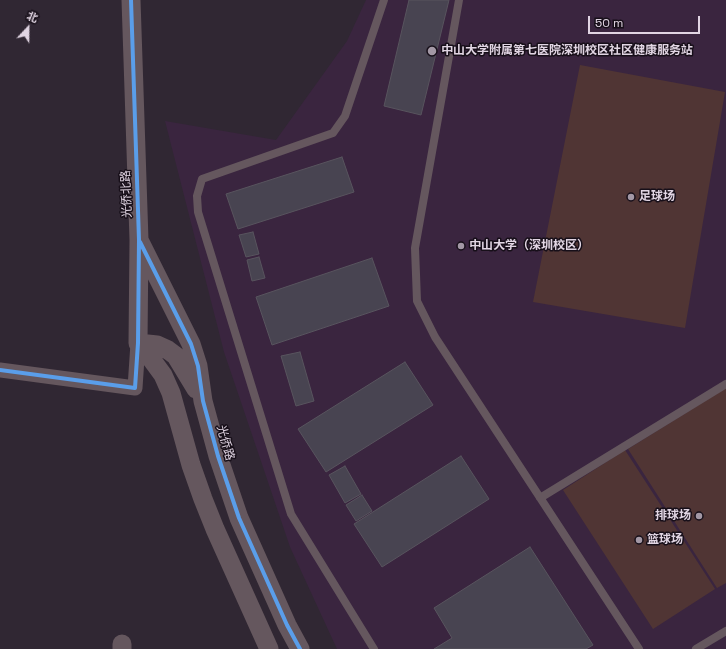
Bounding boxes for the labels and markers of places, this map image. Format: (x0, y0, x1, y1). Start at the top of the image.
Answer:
place label: 中山大学附属第七医院深圳校区社区健康服务站 (441, 44, 693, 58)
marker: 中山大学附属第七医院深圳校区社区健康服务站 (426, 45, 438, 57)
place label: 足球场 (639, 190, 675, 204)
marker: 足球场 (626, 192, 636, 202)
place label: 中山大学（深圳校区） (469, 239, 589, 253)
marker: 中山大学（深圳校区） (456, 241, 466, 251)
place label: 排球场 (655, 509, 691, 523)
marker: 排球场 (694, 511, 704, 521)
place label: 篮球场 (647, 533, 683, 547)
marker: 篮球场 (634, 535, 644, 545)

